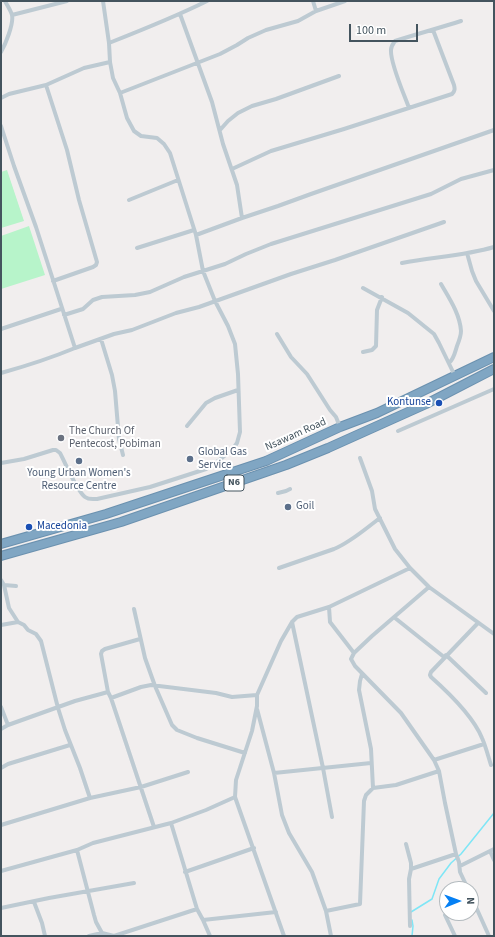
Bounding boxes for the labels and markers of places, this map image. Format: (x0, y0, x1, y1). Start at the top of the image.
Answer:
place label: Kontunse (387, 396, 431, 410)
marker: Kontunse (434, 398, 444, 408)
place label: The Church Of Pentecost, Pobiman (69, 425, 161, 451)
marker: The Church Of Pentecost, Pobiman (56, 433, 66, 443)
place label: Global Gas Service (198, 446, 247, 472)
marker: Global Gas Service (185, 454, 195, 464)
marker: Young Urban Women's Resource Centre (74, 456, 84, 466)
place label: Young Urban Women's Resource Centre (27, 467, 131, 493)
place label: Goil (296, 500, 314, 514)
marker: Goil (283, 502, 293, 512)
place label: Macedonia (37, 520, 87, 534)
marker: Macedonia (24, 522, 34, 532)

